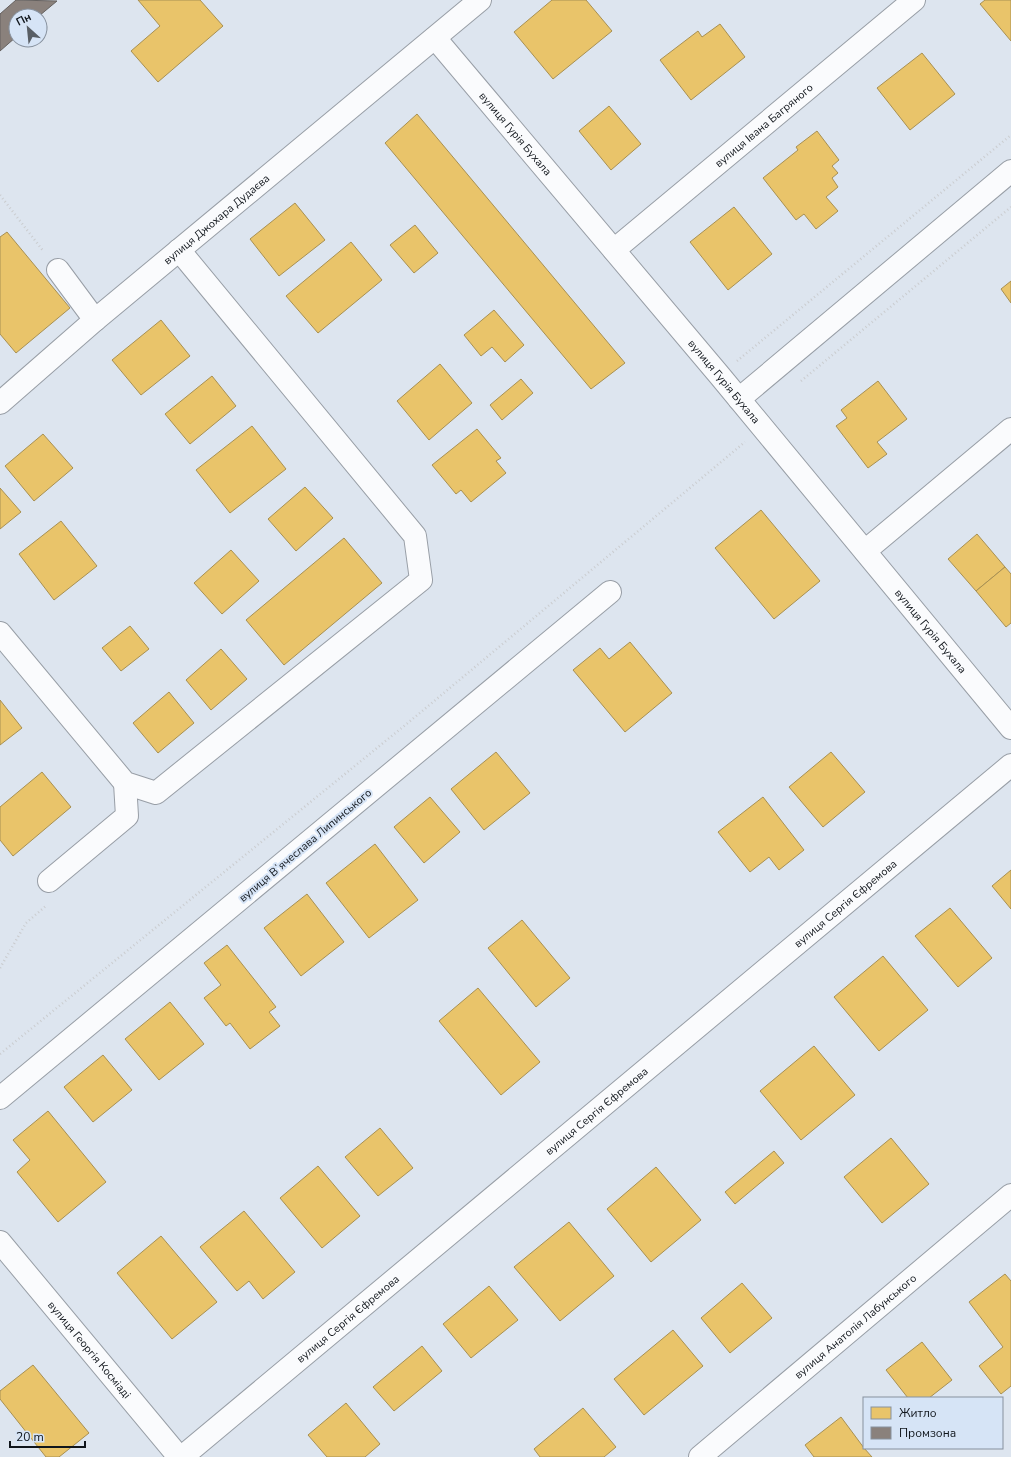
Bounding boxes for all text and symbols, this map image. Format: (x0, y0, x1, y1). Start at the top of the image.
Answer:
north arrow (8, 8, 48, 48)
text: Пн (14, 9, 34, 30)
street label: вулиця Івана Багряного (712, 80, 816, 171)
street label: вулиця Гурія Бухала (476, 89, 555, 179)
street label: вулиця Джохара Дудаєва (160, 171, 273, 268)
street label: вулиця Гурія Бухала (684, 336, 763, 427)
street label: вулиця Гурія Бухала (891, 586, 970, 677)
street label: вулиця Вʼячеслава Липинського (236, 785, 375, 905)
street label: вулиця Сергія Єфремова (791, 856, 900, 951)
street label: вулиця Сергія Єфремова (542, 1064, 652, 1159)
street label: вулиця Анатолія Лабунського (791, 1271, 920, 1382)
street label: вулиця Сергія Єфремова (294, 1272, 403, 1366)
street label: вулиця Георгія Косміаді (44, 1298, 134, 1402)
legend (863, 1397, 1003, 1449)
text: Житло (899, 1405, 937, 1421)
scale bar (10, 1423, 85, 1449)
text: Промзона (899, 1425, 956, 1441)
text: 20 m (16, 1429, 44, 1445)

